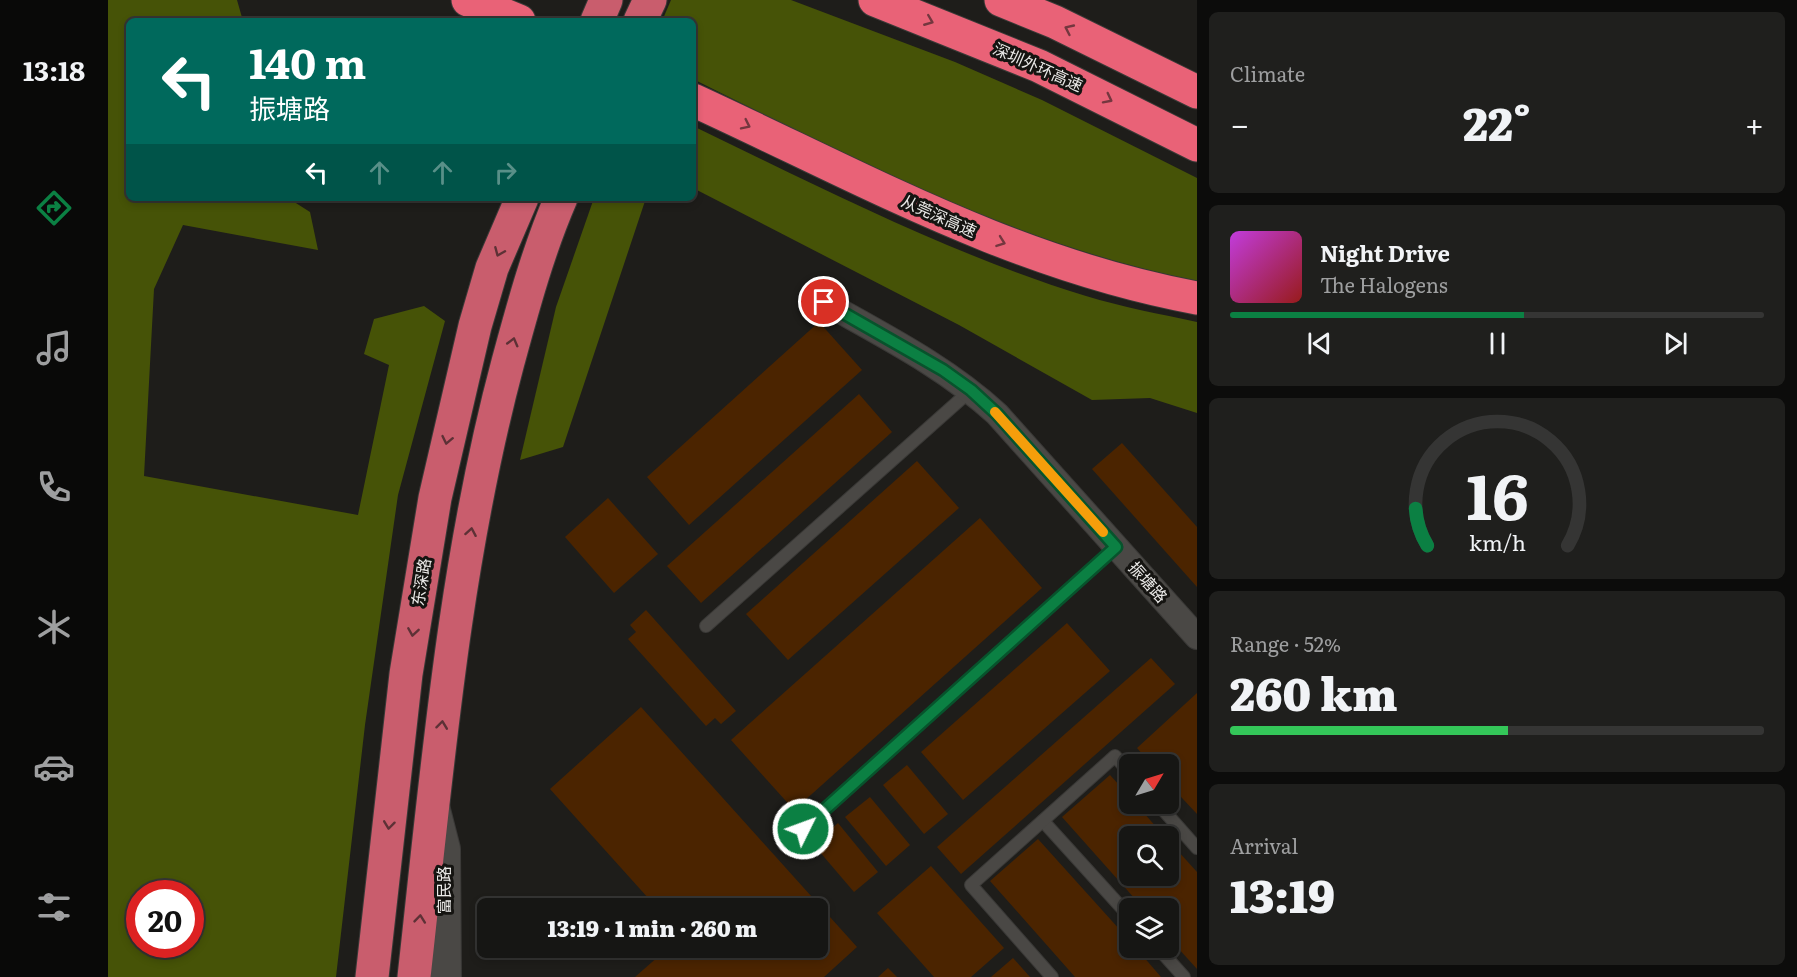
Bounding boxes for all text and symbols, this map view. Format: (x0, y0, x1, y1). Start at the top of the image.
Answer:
one-way arrow (923, 14, 934, 26)
one-way arrow (1065, 25, 1076, 36)
text: 140 m (249, 30, 366, 92)
street label: 深圳外环高速 (990, 36, 1087, 97)
icon: left (150, 42, 228, 120)
text: 13:18 (23, 49, 85, 89)
text: Climate (1230, 58, 1305, 88)
text: 振塘路 (249, 87, 330, 127)
text: 22° (1463, 88, 1531, 155)
one-way arrow (1101, 92, 1112, 104)
text: − (1230, 98, 1249, 147)
text: + (1745, 98, 1764, 147)
one-way arrow (739, 117, 750, 129)
icon: left (300, 156, 333, 189)
icon: ahead (363, 156, 396, 189)
icon: ahead (426, 156, 459, 189)
icon: right (489, 156, 522, 189)
icon: directions (33, 187, 75, 229)
street label: 从莞深高速 (898, 188, 981, 242)
one-way arrow (995, 235, 1006, 248)
text: Night Drive (1320, 236, 1450, 269)
one-way arrow (494, 246, 506, 257)
text: The Halogens (1320, 269, 1448, 299)
pin (798, 276, 849, 327)
icon: arrive (807, 285, 840, 318)
icon: music (33, 327, 75, 369)
icon: previous (1303, 327, 1336, 360)
icon: pause (1481, 327, 1514, 360)
icon: next (1659, 327, 1692, 360)
one-way arrow (506, 337, 518, 348)
one-way arrow (441, 434, 454, 444)
text: 16 (1466, 447, 1528, 539)
icon: phone (33, 466, 75, 508)
text: km/h (1468, 526, 1526, 558)
one-way arrow (464, 528, 476, 537)
street label: 振塘路 (1124, 555, 1174, 607)
street label: 东深路 (404, 556, 436, 607)
icon: climate (33, 606, 75, 648)
one-way arrow (407, 627, 419, 636)
text: Range · 52% (1230, 628, 1341, 658)
text: 260 km (1230, 658, 1398, 725)
one-way arrow (436, 721, 448, 730)
icon: car (33, 746, 75, 788)
north arrow (1119, 754, 1179, 814)
map controls (1119, 754, 1179, 958)
position arrow (771, 797, 835, 861)
one-way arrow (383, 820, 395, 830)
button: search (1119, 826, 1179, 886)
text: Arrival (1230, 830, 1298, 860)
text: 13:19 (1230, 860, 1335, 927)
street label: 富民路 (431, 866, 455, 914)
speed limit sign: 20 (126, 880, 204, 958)
icon: filters (33, 886, 75, 928)
button: layers (1119, 898, 1179, 958)
text: 13:19 · 1 min · 260 m (548, 911, 757, 944)
one-way arrow (414, 914, 426, 923)

